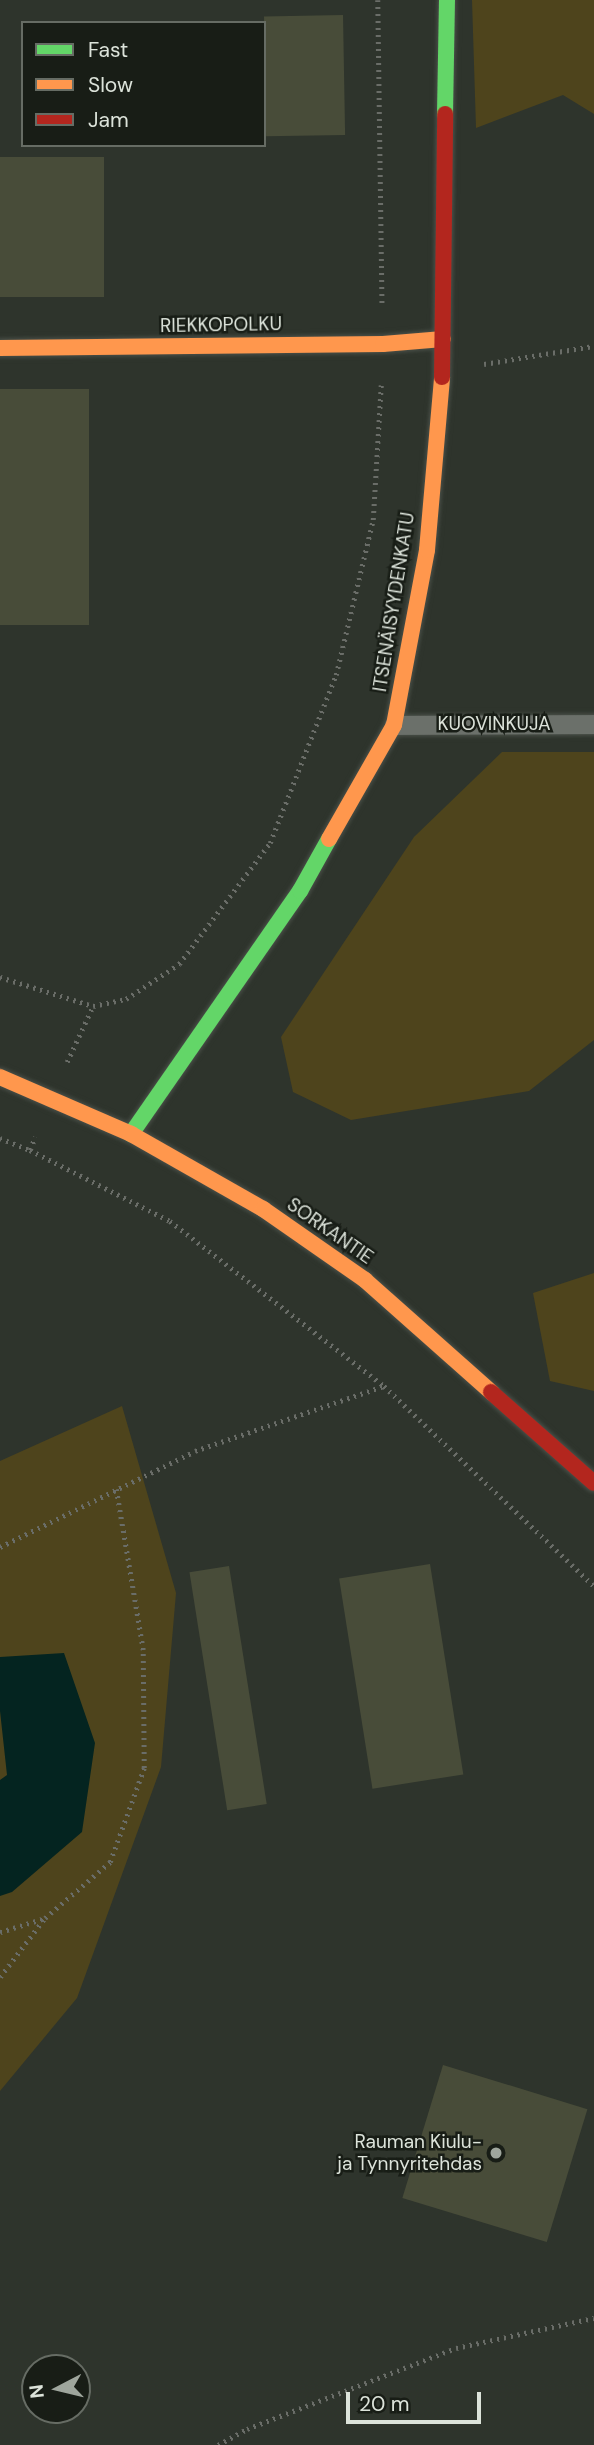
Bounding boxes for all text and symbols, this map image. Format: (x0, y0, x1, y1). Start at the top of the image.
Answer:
legend (21, 21, 266, 147)
text: Fast (88, 36, 128, 64)
text: Slow (88, 71, 133, 99)
text: Jam (88, 106, 129, 134)
street label: RIEKKOPOLKU (160, 313, 282, 337)
street label: ITSENÄISYYDENKATU (369, 511, 419, 693)
street label: KUOVINKUJA (437, 713, 551, 735)
street label: SORKANTIE (283, 1193, 377, 1269)
place label: Rauman Kiulu- ja Tynnyritehdas (337, 2131, 482, 2175)
marker: Rauman Kiulu- ja Tynnyritehdas (488, 2145, 504, 2161)
north arrow (21, 2354, 91, 2424)
scale bar (349, 2378, 484, 2422)
text: N (23, 2383, 50, 2400)
text: 20 m (359, 2390, 410, 2418)

